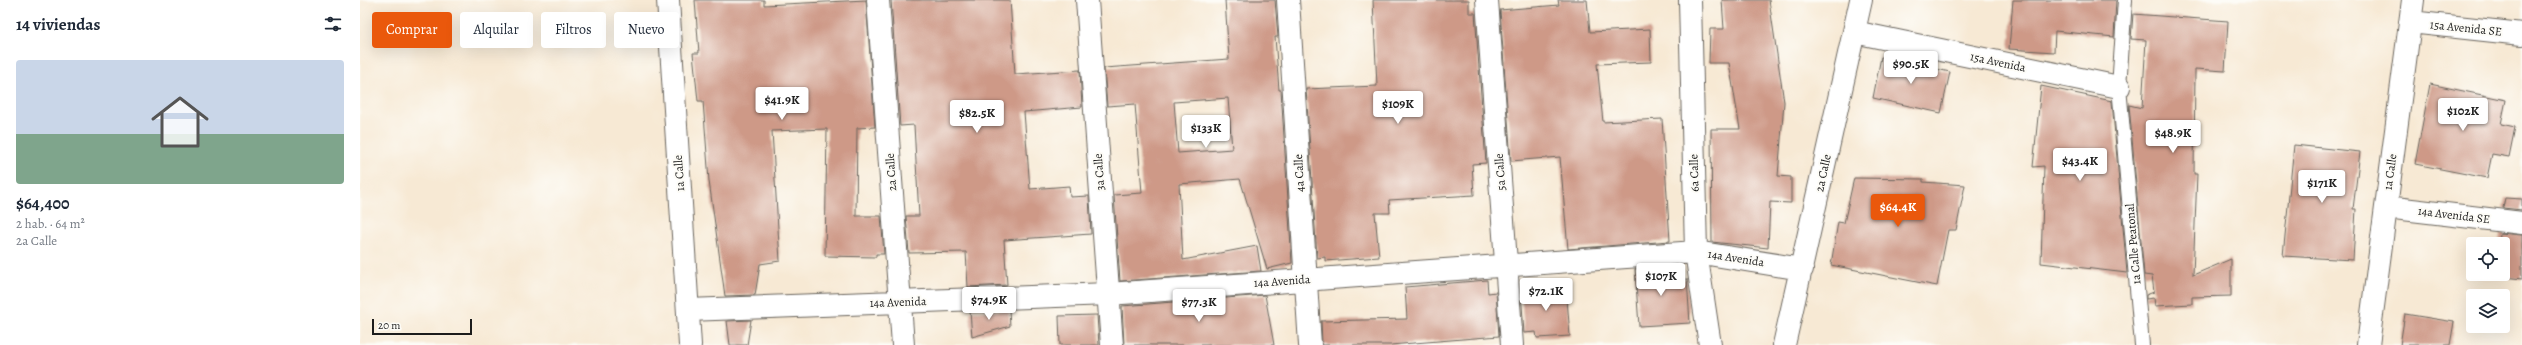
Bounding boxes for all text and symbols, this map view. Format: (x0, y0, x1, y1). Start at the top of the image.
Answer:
chip: Comprar (372, 12, 452, 48)
chip: Alquilar (460, 12, 533, 48)
chip: Filtros (541, 12, 606, 48)
chip: Nuevo (614, 12, 679, 48)
text: 14 viviendas (16, 13, 101, 36)
icon: filters (322, 13, 344, 35)
street label: 15a Avenida SE (2429, 16, 2503, 40)
street label: 15a Avenida (1969, 48, 2028, 76)
pin: $90.5K (1878, 51, 1944, 85)
text: $90.5K (1893, 55, 1929, 72)
icon: home (144, 86, 216, 158)
pin: $41.9K (749, 87, 815, 121)
text: $41.9K (765, 91, 799, 108)
pin: $109K (1370, 91, 1426, 125)
text: $109K (1382, 95, 1414, 112)
pin: $102K (2435, 98, 2491, 132)
pin: $82.5K (944, 100, 1010, 134)
text: $102K (2447, 102, 2479, 119)
text: $82.5K (959, 104, 995, 121)
pin: $133K (1178, 115, 1234, 149)
text: $133K (1191, 119, 1221, 136)
pin: $48.9K (2140, 120, 2206, 154)
text: $48.9K (2155, 124, 2191, 141)
pin: $43.4K (2047, 148, 2113, 182)
street label: 2a Calle (882, 152, 900, 192)
text: $43.4K (2062, 152, 2098, 169)
street label: 3a Calle (1090, 153, 1108, 191)
street label: 5a Calle (1491, 153, 1509, 191)
street label: 2a Calle (1811, 153, 1835, 193)
street label: 1a Calle (2380, 153, 2400, 191)
street label: 1a Calle (670, 154, 688, 192)
street label: 4a Calle (1290, 154, 1308, 192)
street label: 6a Calle (1685, 154, 1703, 192)
pin: $171K (2294, 170, 2350, 204)
text: $171K (2307, 174, 2337, 191)
text: $64,400 (16, 192, 70, 215)
pin: $64.4K (1865, 194, 1931, 228)
text: $64.4K (1880, 198, 1916, 215)
street label: 1a Calle Peatonal (2122, 203, 2144, 285)
street label: 14a Avenida SE (2417, 203, 2491, 227)
text: 2 hab. · 64 m² (16, 215, 85, 232)
text: 2a Calle (16, 232, 57, 249)
map controls (2466, 237, 2510, 333)
button: locate (2466, 237, 2510, 281)
street label: 14a Avenida (1707, 246, 1766, 270)
pin: $107K (1633, 263, 1689, 297)
text: $107K (1645, 267, 1677, 284)
street label: 14a Avenida (1253, 271, 1311, 291)
pin: $72.1K (1513, 278, 1579, 312)
text: $72.1K (1529, 282, 1563, 299)
pin: $74.9K (956, 287, 1022, 321)
pin: $77.3K (1166, 289, 1232, 323)
button: layers (2466, 289, 2510, 333)
text: $74.9K (971, 291, 1007, 308)
street label: 14a Avenida (869, 293, 927, 311)
text: $77.3K (1182, 293, 1216, 310)
scale bar (372, 317, 472, 336)
text: 20 m (378, 318, 400, 333)

